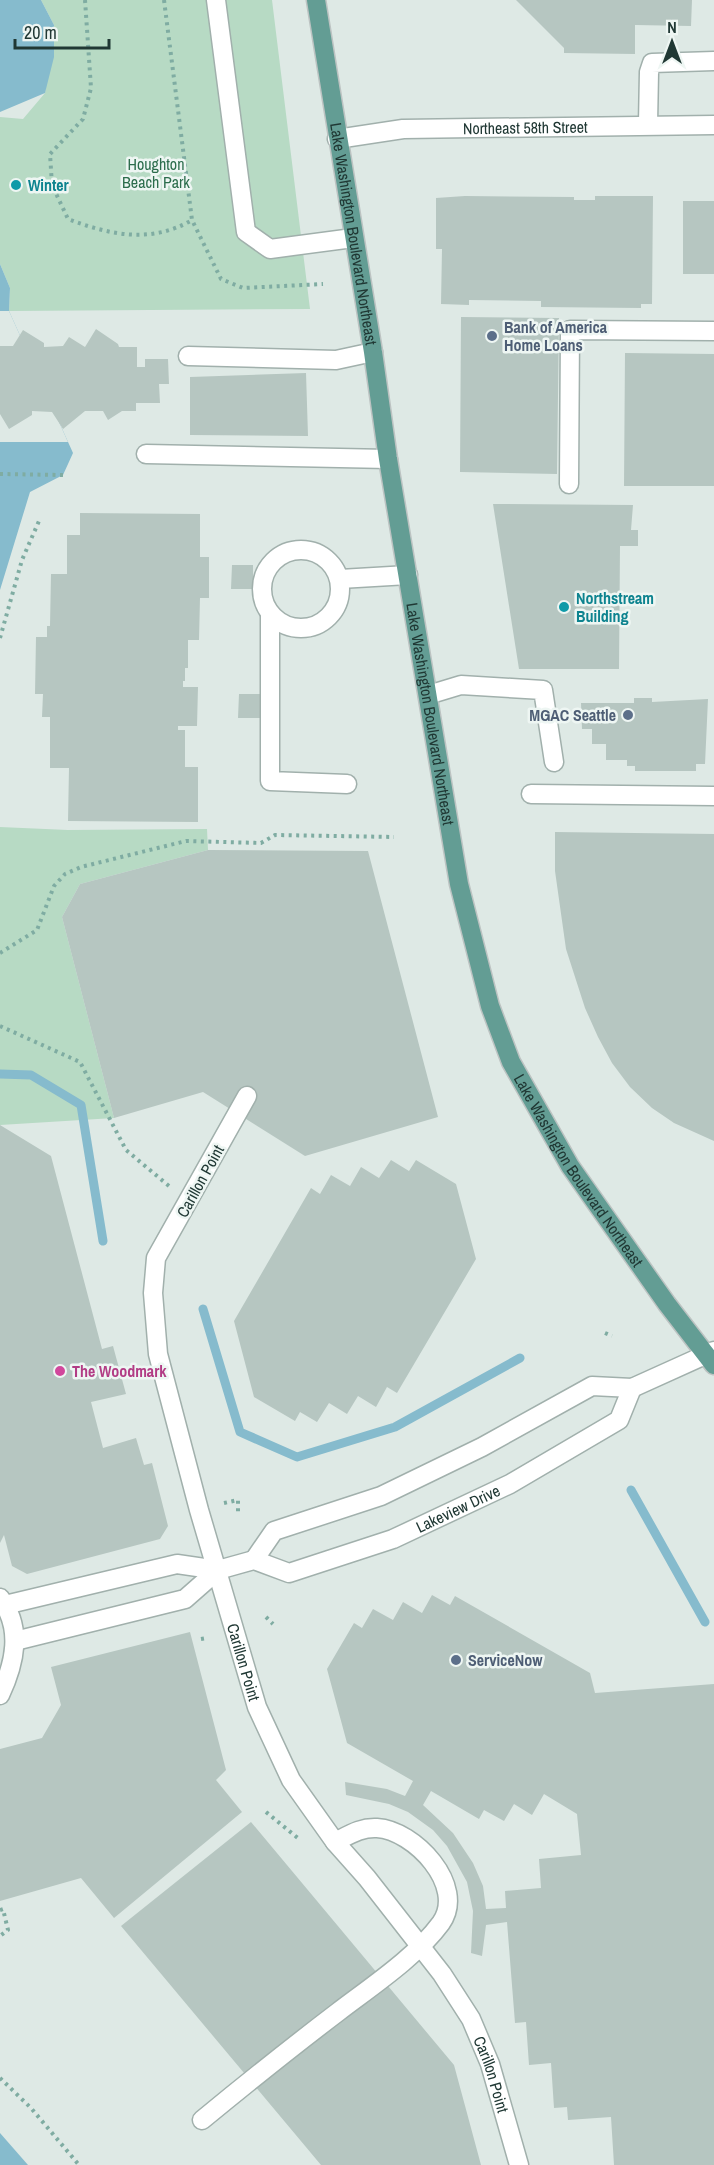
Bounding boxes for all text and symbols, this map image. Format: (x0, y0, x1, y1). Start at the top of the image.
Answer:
scale bar (15, 12, 110, 50)
north arrow (642, 12, 702, 72)
text: N (667, 16, 677, 38)
text: 20 m (24, 20, 57, 45)
street label: Northeast 58th Street (463, 116, 588, 139)
street label: Lake Washington Boulevard Northeast (325, 121, 383, 347)
park label: Houghton Beach Park (122, 153, 190, 193)
place label: Winter (28, 174, 70, 196)
marker: Winter (9, 178, 23, 192)
place label: Bank of America Home Loans (504, 316, 608, 356)
marker: Bank of America Home Loans (485, 329, 499, 343)
place label: Northstream Building (576, 587, 654, 627)
marker: Northstream Building (557, 600, 571, 614)
street label: Lake Washington Boulevard Northeast (401, 601, 460, 827)
place label: MGAC Seattle (529, 704, 616, 726)
marker: MGAC Seattle (621, 708, 635, 722)
street label: Lake Washington Boulevard Northeast (509, 1070, 649, 1271)
street label: Carillon Point (171, 1141, 229, 1221)
place label: The Woodmark (72, 1360, 167, 1382)
marker: The Woodmark (53, 1364, 67, 1378)
street label: Lakeview Drive (412, 1479, 503, 1538)
street label: Carillon Point (222, 1621, 266, 1704)
place label: ServiceNow (468, 1649, 543, 1671)
marker: ServiceNow (449, 1653, 463, 1667)
street label: Carillon Point (468, 2033, 514, 2115)

